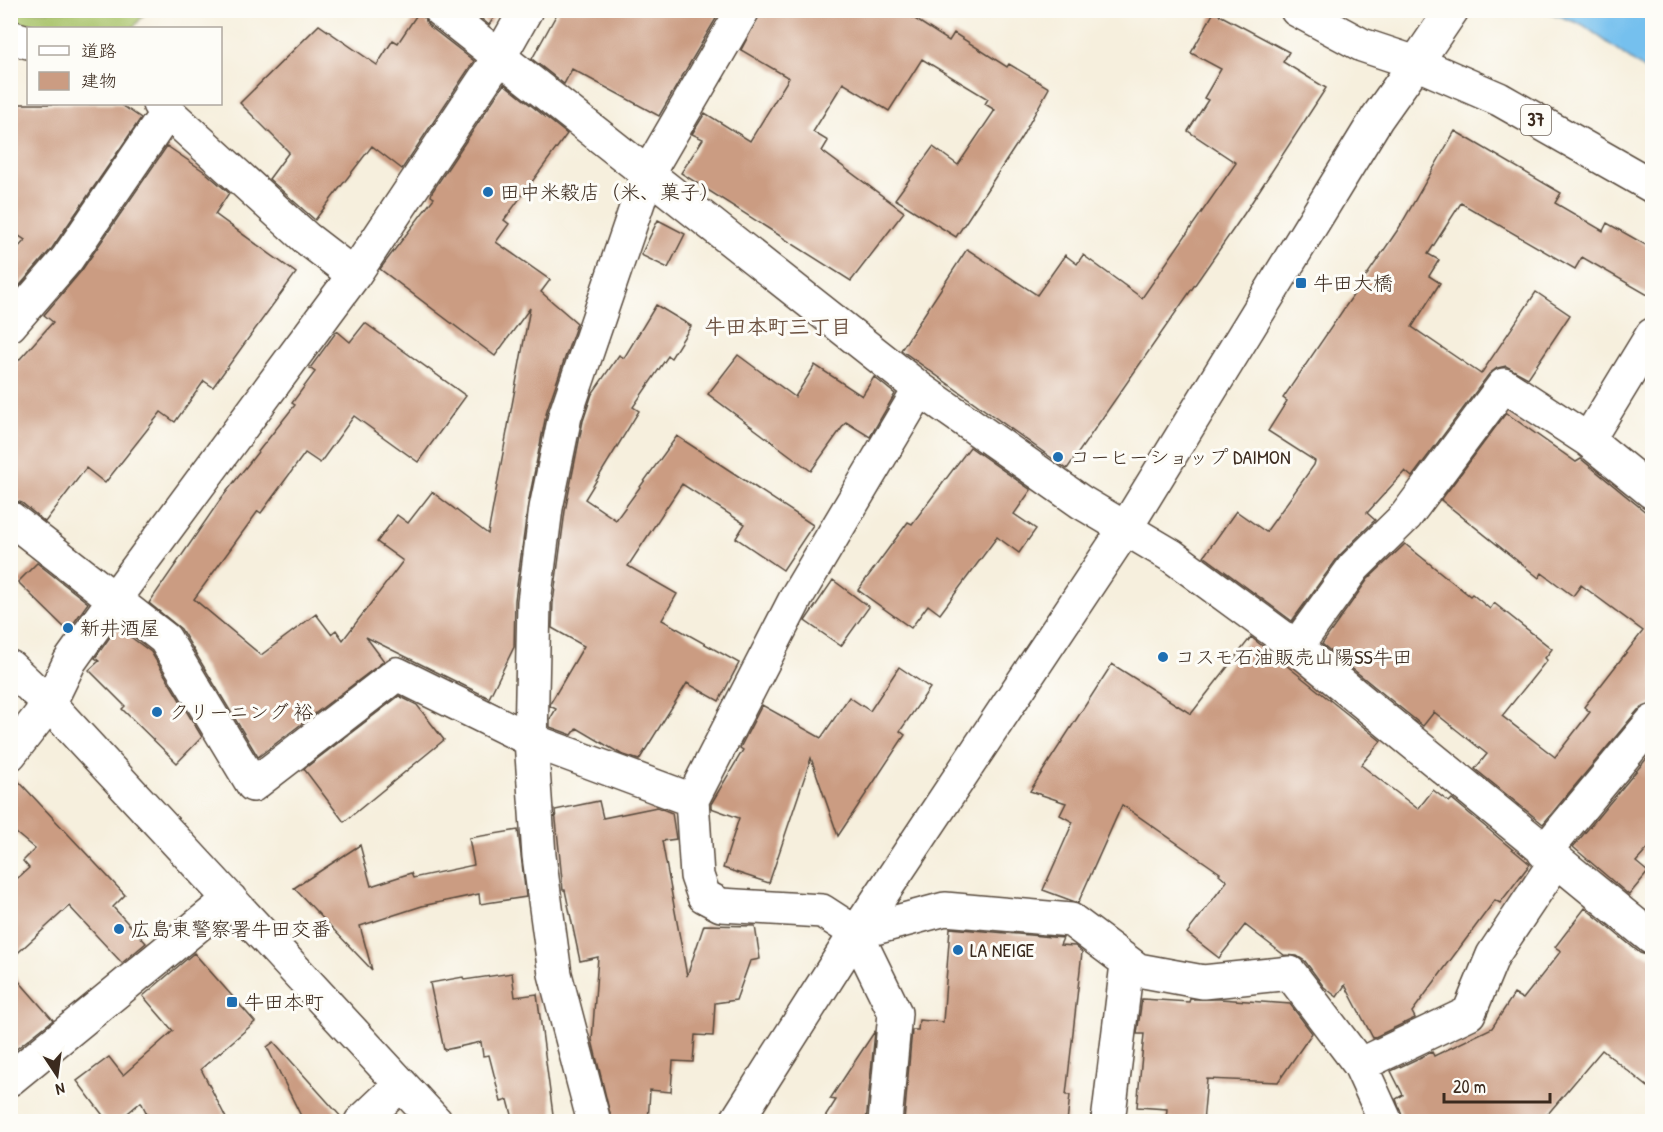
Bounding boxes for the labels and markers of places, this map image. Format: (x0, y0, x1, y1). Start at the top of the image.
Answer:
place label: 田中米穀店（米、菓子） (500, 178, 720, 205)
marker: 田中米穀店（米、菓子） (481, 185, 495, 199)
place label: 牛田大橋 (1313, 269, 1393, 296)
marker: 牛田大橋 (1294, 276, 1308, 290)
place label: コーヒーショップ DAIMON (1070, 443, 1291, 470)
marker: コーヒーショップ DAIMON (1051, 450, 1065, 464)
place label: 新井酒屋 (80, 614, 160, 641)
marker: 新井酒屋 (61, 621, 75, 635)
place label: コスモ石油販売山陽SS牛田 (1175, 643, 1413, 670)
marker: コスモ石油販売山陽SS牛田 (1156, 650, 1170, 664)
place label: クリーニング 裕 (169, 698, 314, 725)
marker: クリーニング 裕 (150, 705, 164, 719)
place label: 広島東警察署牛田交番 (131, 915, 331, 942)
marker: 広島東警察署牛田交番 (112, 922, 126, 936)
place label: LA NEIGE (970, 936, 1035, 963)
marker: LA NEIGE (951, 943, 965, 957)
place label: 牛田本町 (244, 988, 324, 1015)
marker: 牛田本町 (225, 995, 239, 1009)

